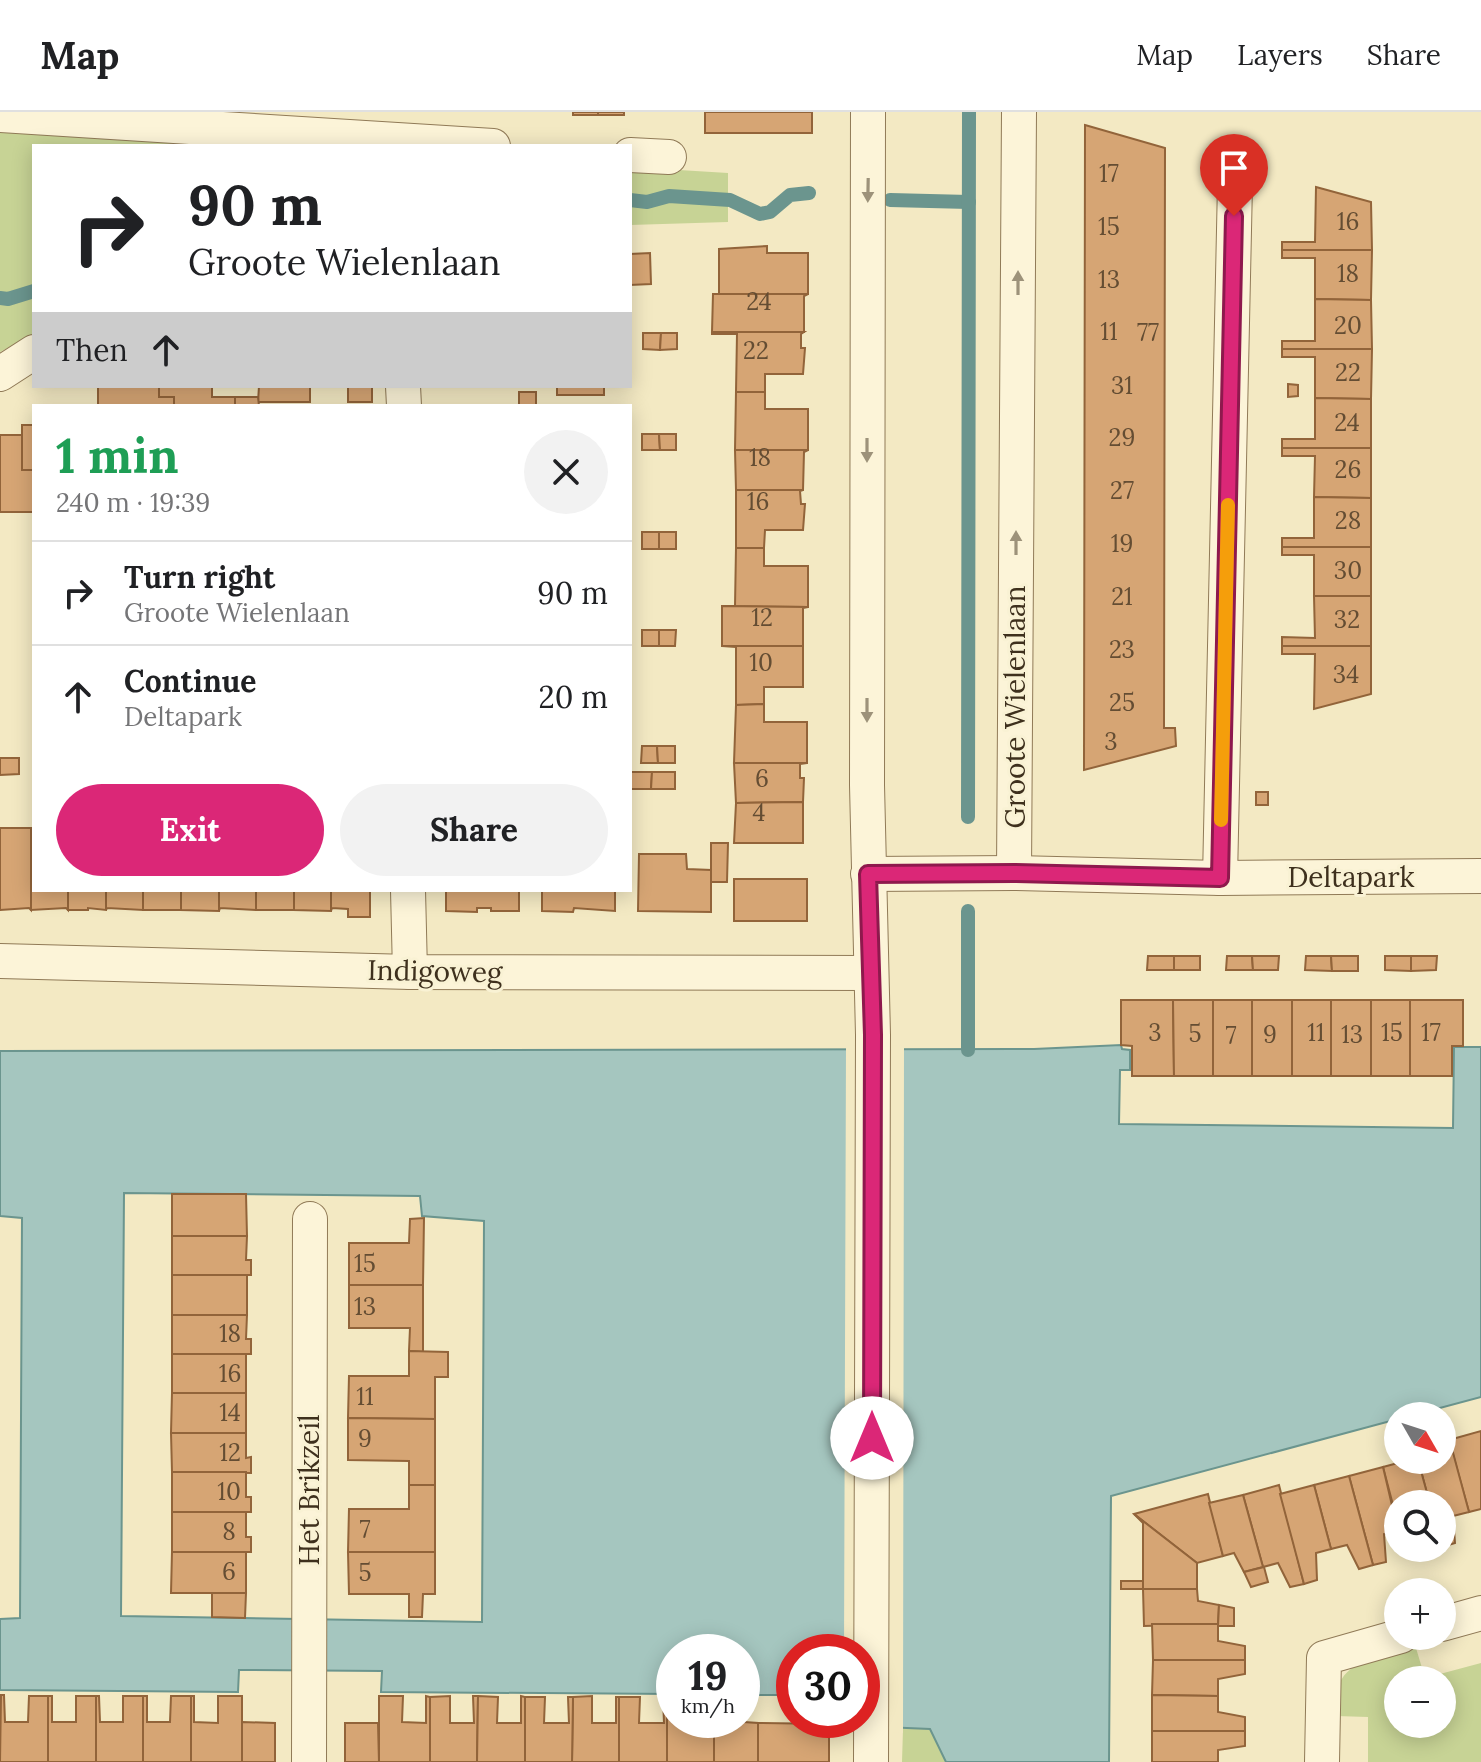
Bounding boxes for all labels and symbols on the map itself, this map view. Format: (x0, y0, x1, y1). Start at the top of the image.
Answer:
pin (1200, 134, 1268, 216)
house number: 17 (1099, 158, 1119, 189)
one-way arrow (861, 178, 874, 203)
house number: 16 (1337, 206, 1359, 237)
house number: 15 (1098, 211, 1120, 242)
house number: 18 (1337, 258, 1359, 289)
house number: 13 (1098, 264, 1120, 295)
one-way arrow (1012, 270, 1024, 295)
house number: 24 (746, 286, 772, 317)
house number: 20 (1334, 310, 1362, 341)
house number: 11 (1100, 316, 1118, 347)
house number: 77 (1137, 317, 1159, 348)
house number: 22 (743, 335, 769, 366)
house number: 22 (1335, 357, 1361, 388)
house number: 31 (1111, 370, 1133, 401)
house number: 24 (1334, 407, 1360, 438)
house number: 29 (1109, 422, 1135, 453)
one-way arrow (861, 438, 873, 463)
house number: 18 (749, 442, 771, 473)
house number: 26 (1335, 454, 1361, 485)
house number: 27 (1110, 475, 1134, 506)
house number: 16 (747, 486, 769, 517)
house number: 28 (1335, 505, 1361, 536)
house number: 19 (1111, 528, 1133, 559)
one-way arrow (1010, 530, 1022, 555)
house number: 30 (1334, 555, 1362, 586)
house number: 21 (1111, 581, 1133, 612)
street label: Groote Wielenlaan (997, 585, 1033, 829)
house number: 12 (751, 602, 773, 633)
house number: 32 (1334, 604, 1360, 635)
house number: 23 (1109, 634, 1135, 665)
house number: 10 (749, 647, 773, 678)
house number: 34 (1333, 659, 1359, 690)
house number: 25 (1109, 687, 1135, 718)
one-way arrow (861, 698, 873, 723)
house number: 3 (1104, 726, 1118, 757)
house number: 6 (755, 763, 769, 794)
house number: 4 (752, 797, 766, 828)
street label: Deltapark (1287, 859, 1415, 895)
street label: Indigoweg (367, 952, 503, 990)
house number: 3 (1148, 1017, 1162, 1048)
house number: 11 (1307, 1017, 1325, 1048)
house number: 15 (1381, 1017, 1403, 1048)
house number: 17 (1421, 1017, 1441, 1048)
house number: 5 (1188, 1018, 1202, 1049)
house number: 9 (1263, 1019, 1277, 1050)
house number: 13 (1341, 1019, 1363, 1050)
house number: 7 (1225, 1020, 1237, 1051)
house number: 15 (354, 1248, 376, 1279)
house number: 13 (354, 1291, 376, 1322)
house number: 18 (219, 1318, 241, 1349)
house number: 16 (219, 1358, 241, 1389)
house number: 11 (356, 1381, 374, 1412)
position arrow (830, 1396, 914, 1480)
house number: 14 (219, 1397, 241, 1428)
north arrow (1384, 1402, 1456, 1474)
street label: Het Brikzeil (291, 1414, 327, 1566)
house number: 9 (358, 1423, 372, 1454)
house number: 12 (219, 1437, 241, 1468)
house number: 10 (217, 1476, 241, 1507)
house number: 7 (359, 1514, 371, 1545)
house number: 8 (222, 1516, 236, 1547)
house number: 6 (222, 1556, 236, 1587)
house number: 5 (358, 1557, 372, 1588)
speed limit sign: 30 (776, 1634, 880, 1738)

